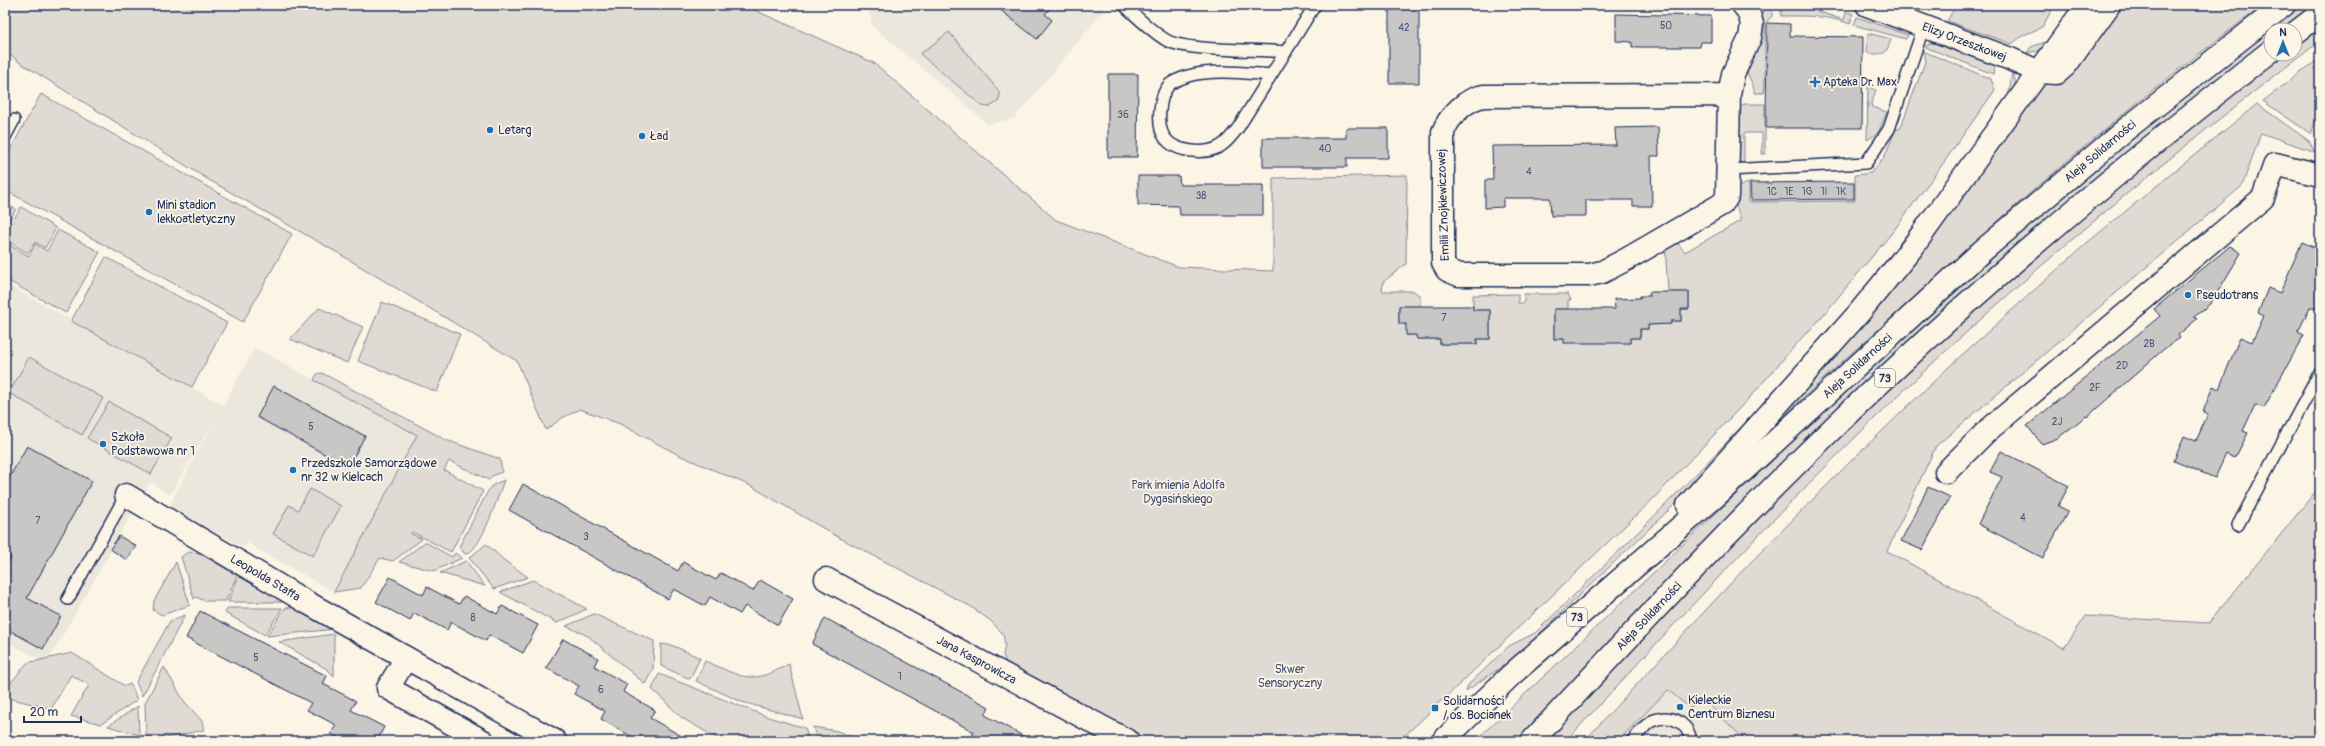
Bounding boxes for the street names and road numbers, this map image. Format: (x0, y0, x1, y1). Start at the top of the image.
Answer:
street label: Elizy Orzeszkowej (1920, 19, 2009, 65)
street label: Aleja Solidarności (2061, 117, 2139, 186)
street label: Emilii Znojkiewiczowej (1434, 148, 1453, 261)
street label: Aleja Solidarności (1820, 331, 1895, 402)
road number: 73 (1875, 369, 1895, 387)
street label: Leopolda Staffa (227, 551, 303, 605)
street label: Aleja Solidarności (1613, 579, 1685, 654)
road number: 73 (1567, 608, 1587, 626)
street label: Jana Kasprowicza (934, 633, 1019, 688)

